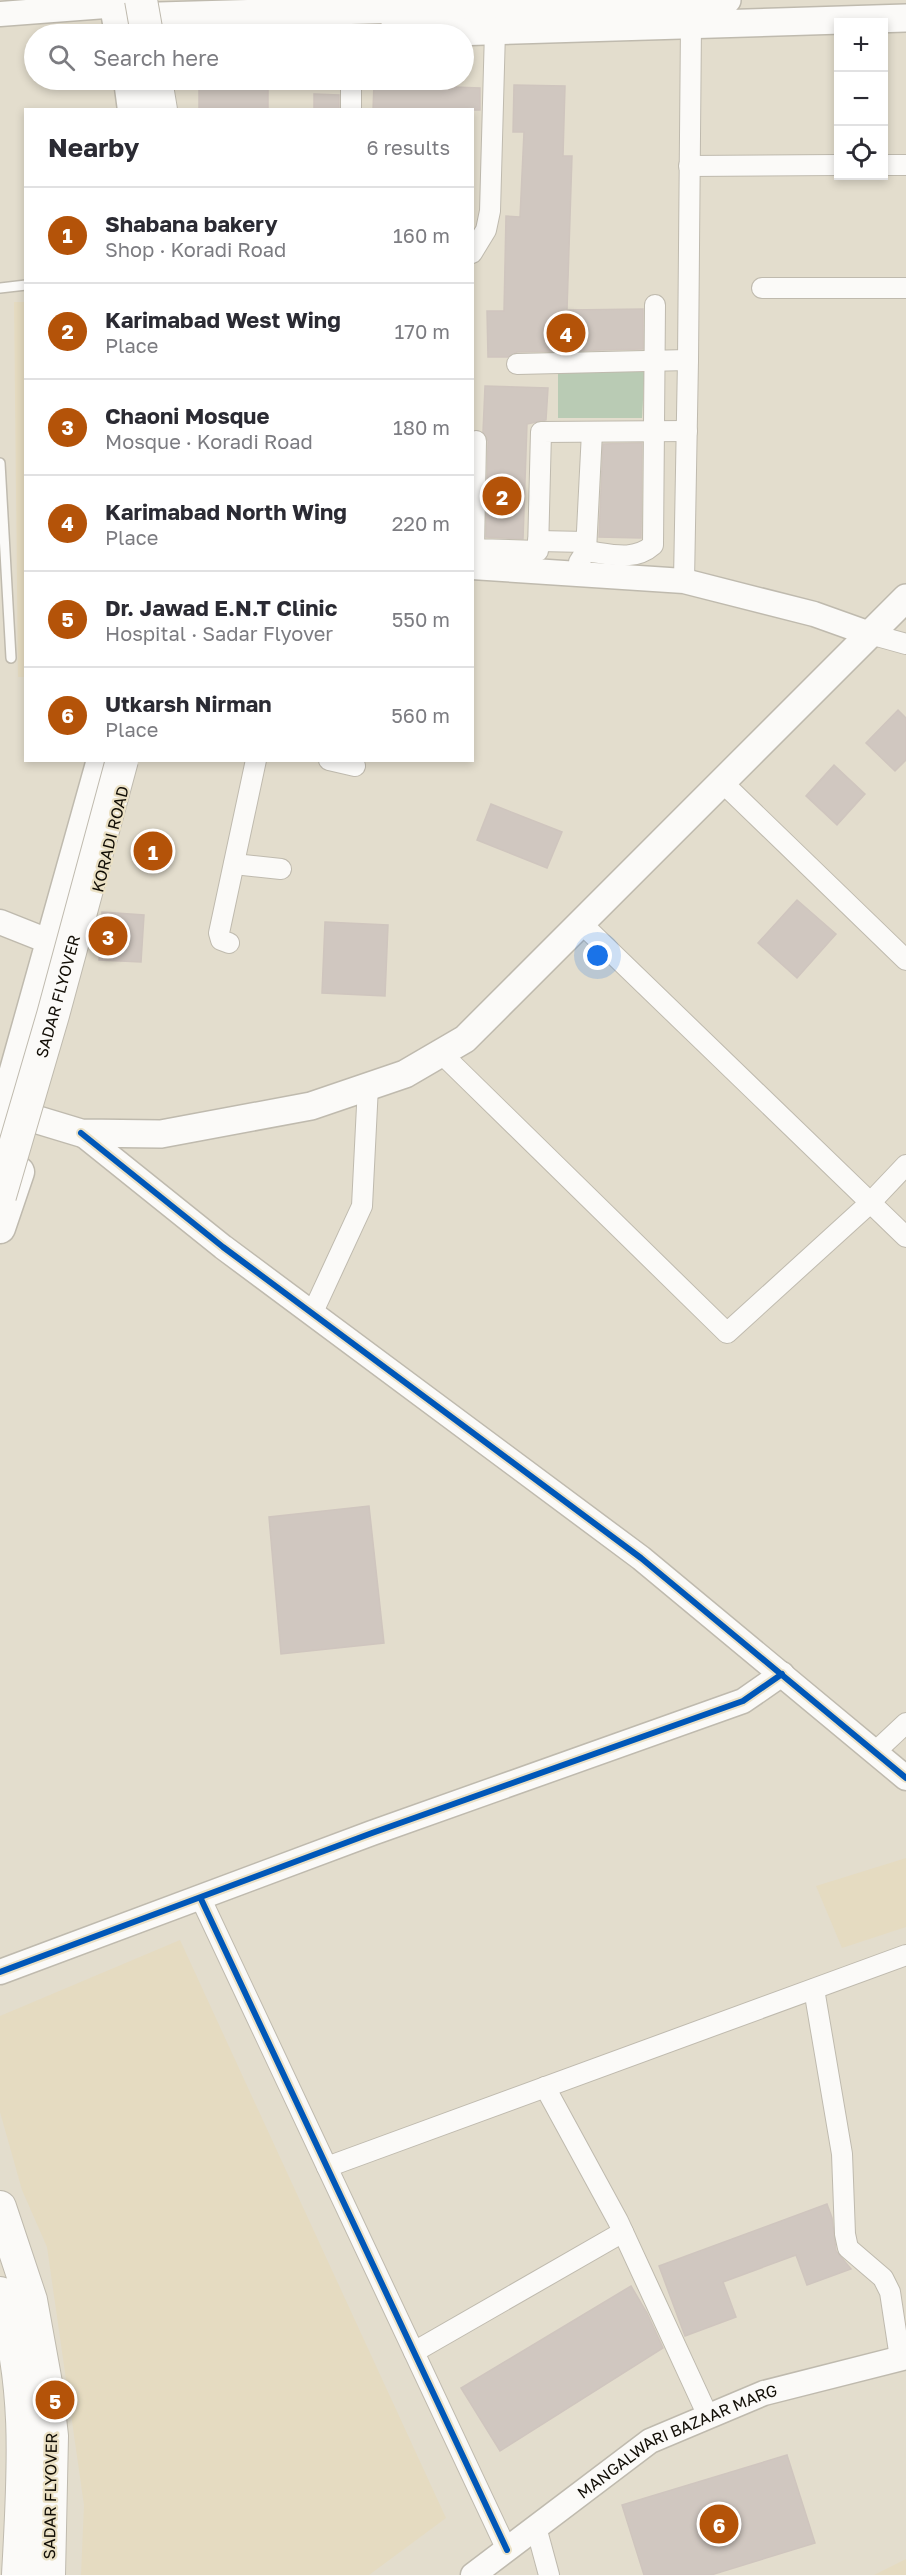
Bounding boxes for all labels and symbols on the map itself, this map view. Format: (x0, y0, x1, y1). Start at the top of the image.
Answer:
pin: 4 (546, 310, 586, 356)
pin: 2 (482, 474, 522, 518)
street label: KORADI ROAD (87, 784, 133, 894)
pin: 1 (134, 828, 172, 874)
pin: 3 (88, 914, 128, 958)
street label: SADAR FLYOVER (31, 932, 84, 1060)
your location (583, 941, 612, 970)
pin: 5 (36, 2378, 74, 2422)
street label: MANGALWARI BAZAAR MARG (573, 2380, 779, 2503)
street label: SADAR FLYOVER (39, 2432, 61, 2559)
pin: 6 (700, 2502, 738, 2546)

